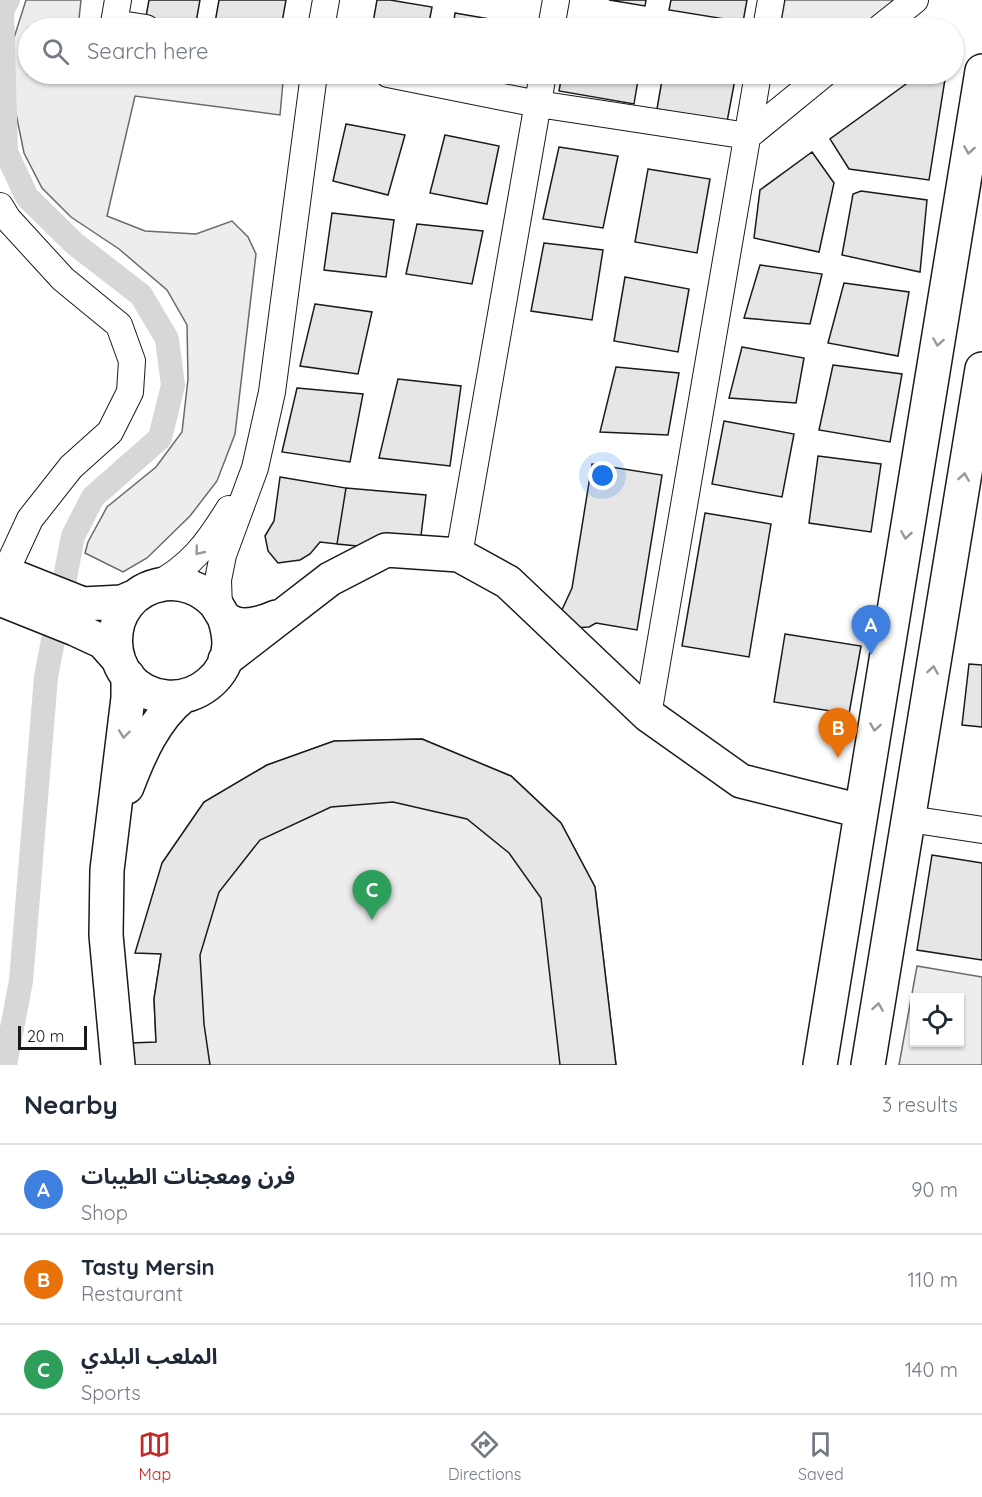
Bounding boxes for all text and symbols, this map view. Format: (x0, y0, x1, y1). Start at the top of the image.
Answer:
search box (18, 18, 964, 84)
icon: search (39, 35, 72, 68)
text: Search here (87, 37, 208, 65)
one-way arrow (963, 145, 976, 155)
one-way arrow (932, 338, 944, 347)
your location (588, 461, 617, 490)
one-way arrow (958, 473, 970, 482)
one-way arrow (901, 530, 913, 539)
one-way arrow (196, 544, 207, 555)
pin: A (852, 606, 890, 655)
one-way arrow (926, 665, 939, 675)
pin: B (818, 708, 858, 758)
one-way arrow (869, 722, 882, 732)
one-way arrow (118, 730, 131, 739)
pin: C (352, 870, 392, 920)
map controls (910, 993, 964, 1047)
button: locate (910, 993, 964, 1047)
one-way arrow (871, 1003, 883, 1012)
scale bar (18, 1023, 87, 1050)
text: 20 m (27, 1026, 64, 1046)
text: Nearby (24, 1088, 118, 1121)
text: 3 results (882, 1092, 958, 1117)
text: فرن ومعجنات الطيبات (81, 1162, 295, 1190)
text: A (37, 1177, 50, 1202)
text: 90 m (911, 1177, 958, 1202)
text: Shop (81, 1200, 128, 1225)
text: Tasty Mersin (81, 1253, 215, 1281)
text: B (37, 1267, 50, 1292)
text: 110 m (908, 1267, 958, 1292)
text: Restaurant (81, 1281, 183, 1306)
text: الملعب البلدي (81, 1342, 217, 1370)
text: C (37, 1357, 50, 1382)
text: 140 m (905, 1357, 958, 1382)
text: Sports (81, 1380, 141, 1405)
tab: Map (138, 1428, 171, 1484)
tab: Directions (448, 1428, 521, 1484)
tab: Saved (798, 1428, 844, 1484)

